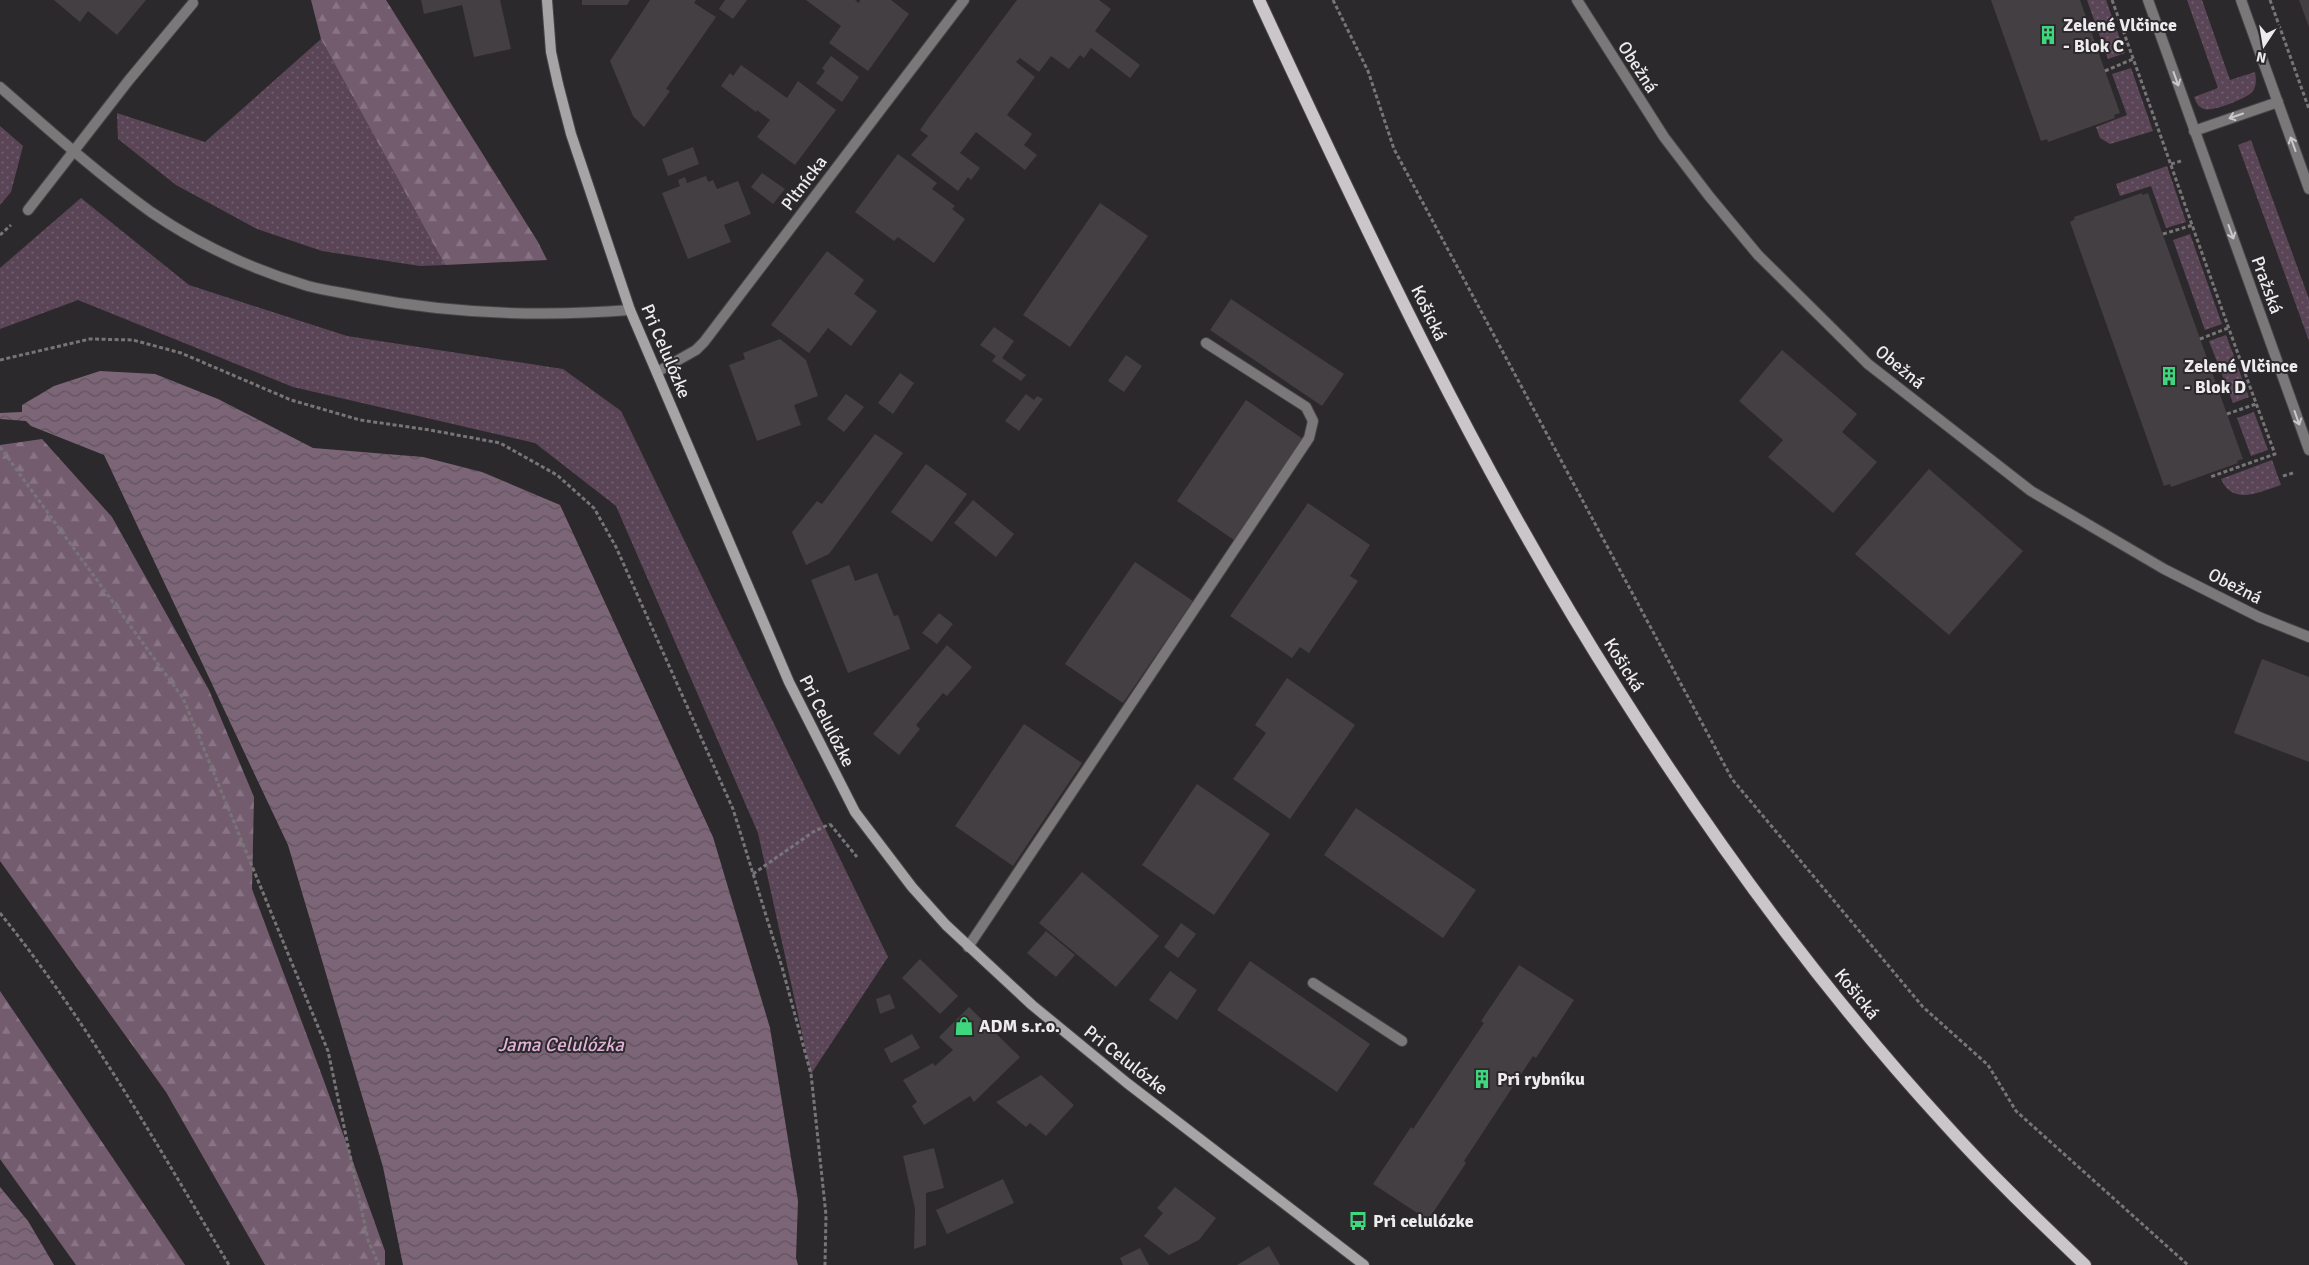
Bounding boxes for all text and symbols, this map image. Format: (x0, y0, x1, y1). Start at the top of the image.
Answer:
place label: Zelené Vlčince - Blok C (2063, 14, 2177, 57)
north arrow (2239, 20, 2289, 70)
building icon: Zelené Vlčince - Blok C (2037, 24, 2059, 46)
street label: Obežná (1613, 37, 1663, 97)
text: N (2255, 48, 2268, 67)
one-way arrow (2172, 71, 2181, 86)
one-way arrow (2229, 112, 2244, 121)
one-way arrow (2288, 136, 2297, 152)
street label: Pltnícka (776, 151, 832, 215)
one-way arrow (2227, 224, 2236, 239)
street label: Pražská (2246, 253, 2288, 317)
street label: Košická (1406, 282, 1452, 344)
street label: Pri Celulózke (636, 301, 696, 401)
street label: Obežná (1871, 340, 1929, 394)
place label: Zelené Vlčince - Blok D (2184, 355, 2298, 398)
building icon: Zelené Vlčince - Blok D (2158, 365, 2180, 387)
one-way arrow (2293, 410, 2302, 425)
street label: Obežná (2204, 563, 2266, 609)
street label: Košická (1599, 634, 1649, 696)
street label: Pri Celulózke (794, 671, 860, 771)
street label: Košická (1830, 964, 1884, 1024)
shop icon: ADM s.r.o. (953, 1015, 975, 1037)
place label: ADM s.r.o. (979, 1015, 1060, 1037)
street label: Pri Celulózke (1080, 1020, 1172, 1100)
water label: Jama Celulózka (498, 1033, 625, 1057)
building icon: Pri rybníku (1471, 1068, 1493, 1090)
place label: Pri rybníku (1497, 1068, 1585, 1090)
bus stop icon: Pri celulózke (1347, 1210, 1369, 1232)
place label: Pri celulózke (1373, 1210, 1474, 1232)

